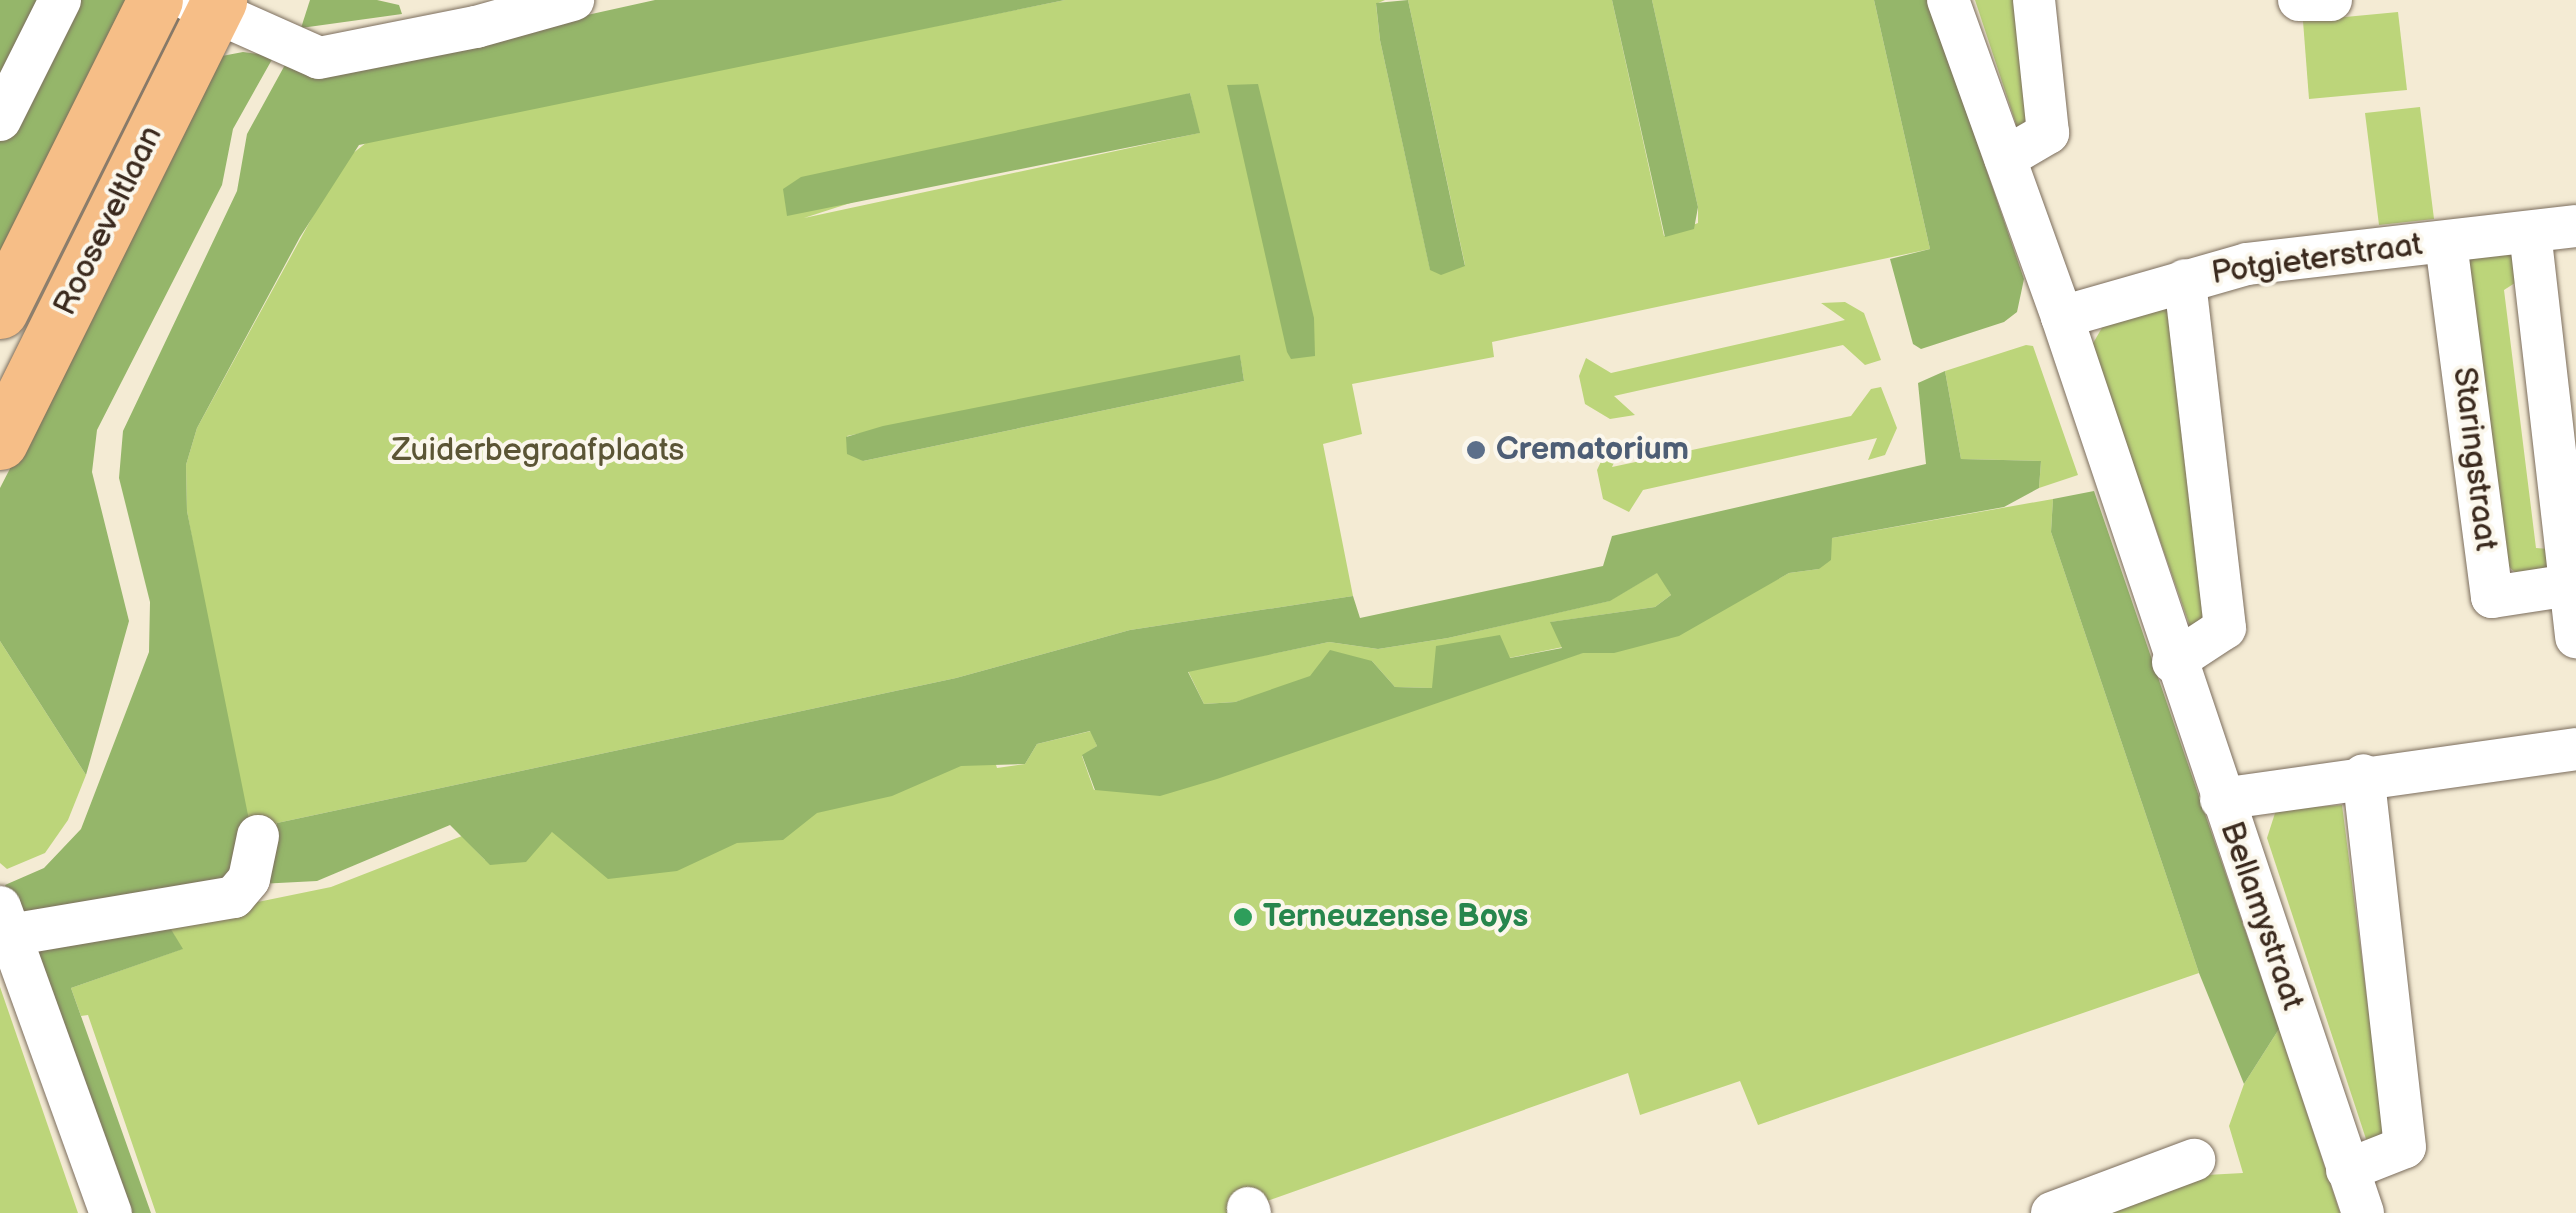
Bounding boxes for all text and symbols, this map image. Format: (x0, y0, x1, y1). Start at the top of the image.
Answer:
street label: Rooseveltlaan (47, 120, 171, 322)
street label: Potgieterstraat (2209, 226, 2425, 294)
street label: Staringstraat (2444, 365, 2504, 553)
place label: Crematorium (1496, 431, 1689, 469)
park label: Zuiderbegraafplaats (392, 432, 684, 470)
marker: Crematorium (1465, 439, 1487, 461)
street label: Bellamystraat (2211, 817, 2311, 1015)
place label: Terneuzense Boys (1263, 898, 1528, 936)
marker: Terneuzense Boys (1232, 906, 1254, 928)

